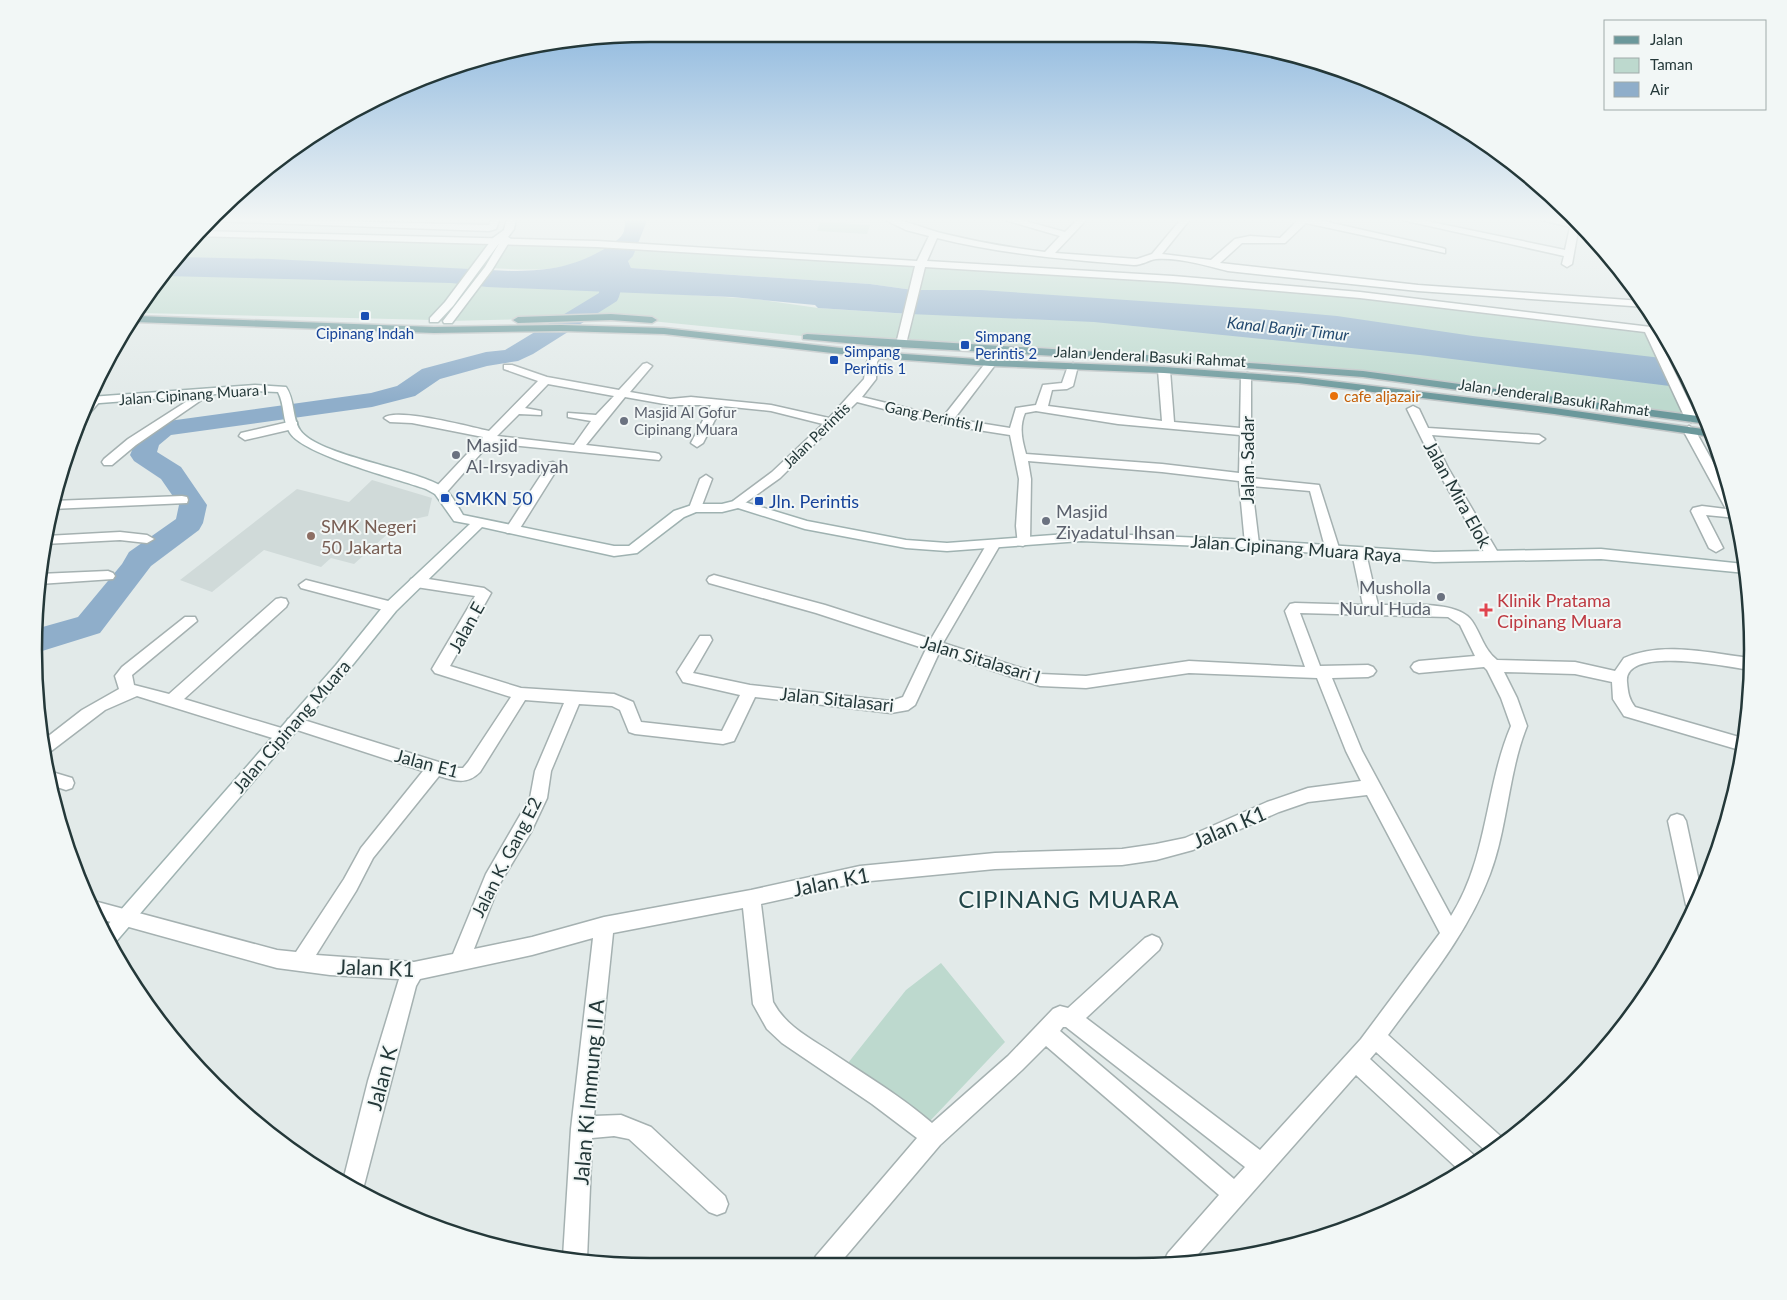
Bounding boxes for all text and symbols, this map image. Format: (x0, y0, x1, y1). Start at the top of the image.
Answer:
legend (1604, 20, 1767, 110)
text: Jalan (1650, 30, 1683, 48)
text: Taman (1650, 55, 1693, 73)
text: Air (1650, 80, 1670, 98)
marker: Cipinang Indah (359, 310, 371, 322)
water label: Kanal Banjir Timur (1226, 312, 1350, 344)
place label: Cipinang Indah (316, 324, 414, 342)
place label: Simpang Perintis 2 (975, 327, 1037, 362)
marker: Simpang Perintis 2 (959, 339, 971, 351)
place label: Simpang Perintis 1 (844, 342, 906, 377)
street label: Jalan Jenderal Basuki Rahmat (1054, 342, 1247, 370)
marker: Simpang Perintis 1 (828, 354, 840, 366)
street label: Jalan Jenderal Basuki Rahmat (1458, 375, 1651, 419)
street label: Jalan Cipinang Muara I (118, 380, 268, 408)
place label: cafe aljazair (1344, 387, 1421, 405)
marker: cafe aljazair (1328, 390, 1340, 402)
street label: Gang Perintis II (883, 397, 985, 435)
street label: Jalan Perintis (779, 399, 853, 471)
place label: Masjid Al Gofur Cipinang Muara (634, 403, 738, 438)
marker: Masjid Al Gofur Cipinang Muara (618, 415, 630, 427)
street label: Jalan Sadar (1236, 415, 1258, 504)
place label: Masjid Al-Irsyadiyah (466, 434, 569, 477)
street label: Jalan Mira Elok (1420, 437, 1497, 552)
marker: Masjid Al-Irsyadiyah (450, 449, 462, 461)
place label: SMKN 50 (455, 487, 533, 509)
place label: Jln. Perintis (769, 490, 859, 512)
marker: SMKN 50 (439, 492, 451, 504)
marker: Jln. Perintis (753, 495, 765, 507)
place label: Masjid Ziyadatul Ihsan (1056, 500, 1175, 543)
place label: SMK Negeri 50 Jakarta (321, 515, 417, 558)
marker: Masjid Ziyadatul Ihsan (1040, 515, 1052, 527)
marker: SMK Negeri 50 Jakarta (305, 530, 317, 542)
street label: Jalan Cipinang Muara Raya (1190, 530, 1402, 566)
place label: Musholla Nurul Huda (1339, 576, 1431, 619)
place label: Klinik Pratama Cipinang Muara (1497, 589, 1622, 632)
marker: Musholla Nurul Huda (1435, 591, 1447, 603)
street label: Jalan E (443, 598, 489, 656)
marker: Klinik Pratama Cipinang Muara (1479, 603, 1493, 617)
street label: Jalan Sitalasari I (919, 630, 1043, 688)
street label: Jalan Cipinang Muara (227, 655, 355, 797)
street label: Jalan Sitalasari (779, 682, 895, 716)
street label: Jalan E1 (393, 744, 461, 782)
street label: Jalan K. Gang E2 (466, 793, 546, 921)
street label: Jalan K1 (1188, 799, 1270, 853)
street label: Jalan K1 (791, 861, 871, 901)
district label: CIPINANG MUARA (958, 884, 1180, 913)
street label: Jalan K1 (337, 953, 415, 981)
street label: Jalan Ki Immung II A (567, 997, 609, 1186)
street label: Jalan K (360, 1043, 402, 1113)

